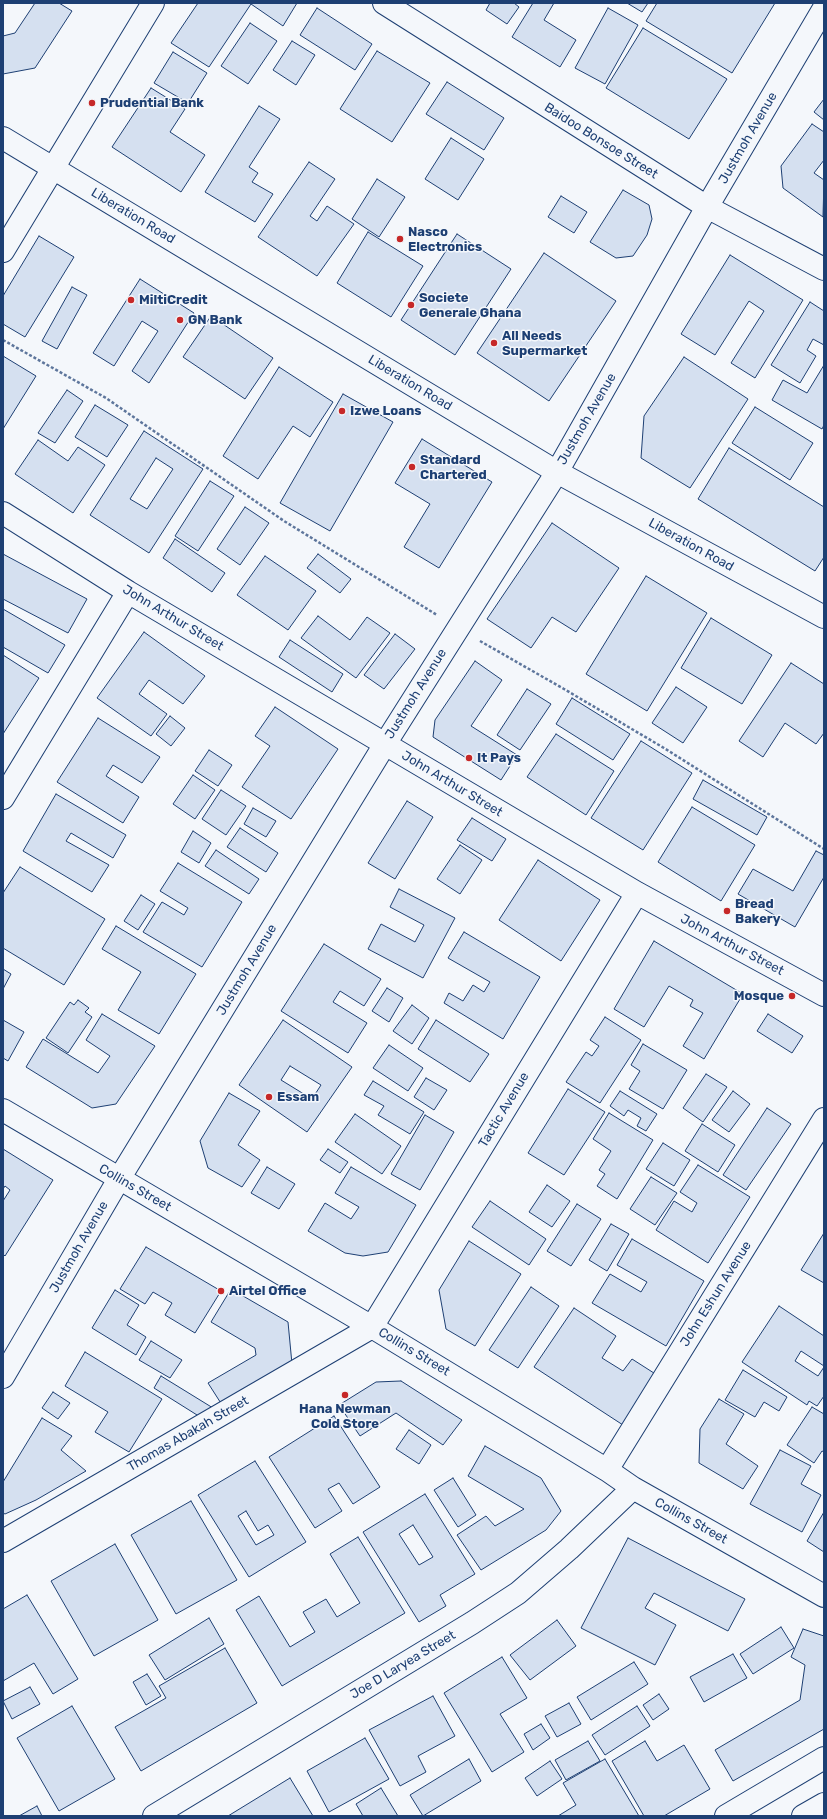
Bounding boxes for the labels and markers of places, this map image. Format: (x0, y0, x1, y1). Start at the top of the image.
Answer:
place label: Prudential Bank (100, 95, 204, 111)
marker: Prudential Bank (87, 98, 97, 108)
place label: Nasco Electronics (408, 224, 482, 255)
marker: Nasco Electronics (395, 234, 405, 244)
place label: Societe Generale Ghana (419, 290, 521, 321)
place label: MiltiCredit (139, 292, 208, 308)
marker: MiltiCredit (126, 295, 136, 305)
marker: Societe Generale Ghana (406, 300, 416, 310)
place label: GN Bank (188, 312, 242, 328)
marker: GN Bank (175, 315, 185, 325)
place label: All Needs Supermarket (502, 328, 587, 359)
marker: All Needs Supermarket (489, 338, 499, 348)
place label: Izwe Loans (350, 403, 421, 419)
marker: Izwe Loans (337, 406, 347, 416)
place label: Standard Chartered (420, 452, 487, 483)
marker: Standard Chartered (407, 462, 417, 472)
place label: It Pays (477, 750, 521, 766)
marker: It Pays (464, 753, 474, 763)
place label: Bread Bakery (735, 896, 781, 927)
marker: Bread Bakery (722, 906, 732, 916)
place label: Mosque (734, 988, 784, 1004)
marker: Mosque (787, 991, 797, 1001)
place label: Essam (277, 1089, 319, 1105)
marker: Essam (264, 1092, 274, 1102)
place label: Airtel Office (229, 1283, 306, 1299)
marker: Airtel Office (216, 1286, 226, 1296)
marker: Hana Newman Cold Store (340, 1390, 350, 1400)
place label: Hana Newman Cold Store (299, 1401, 391, 1432)

